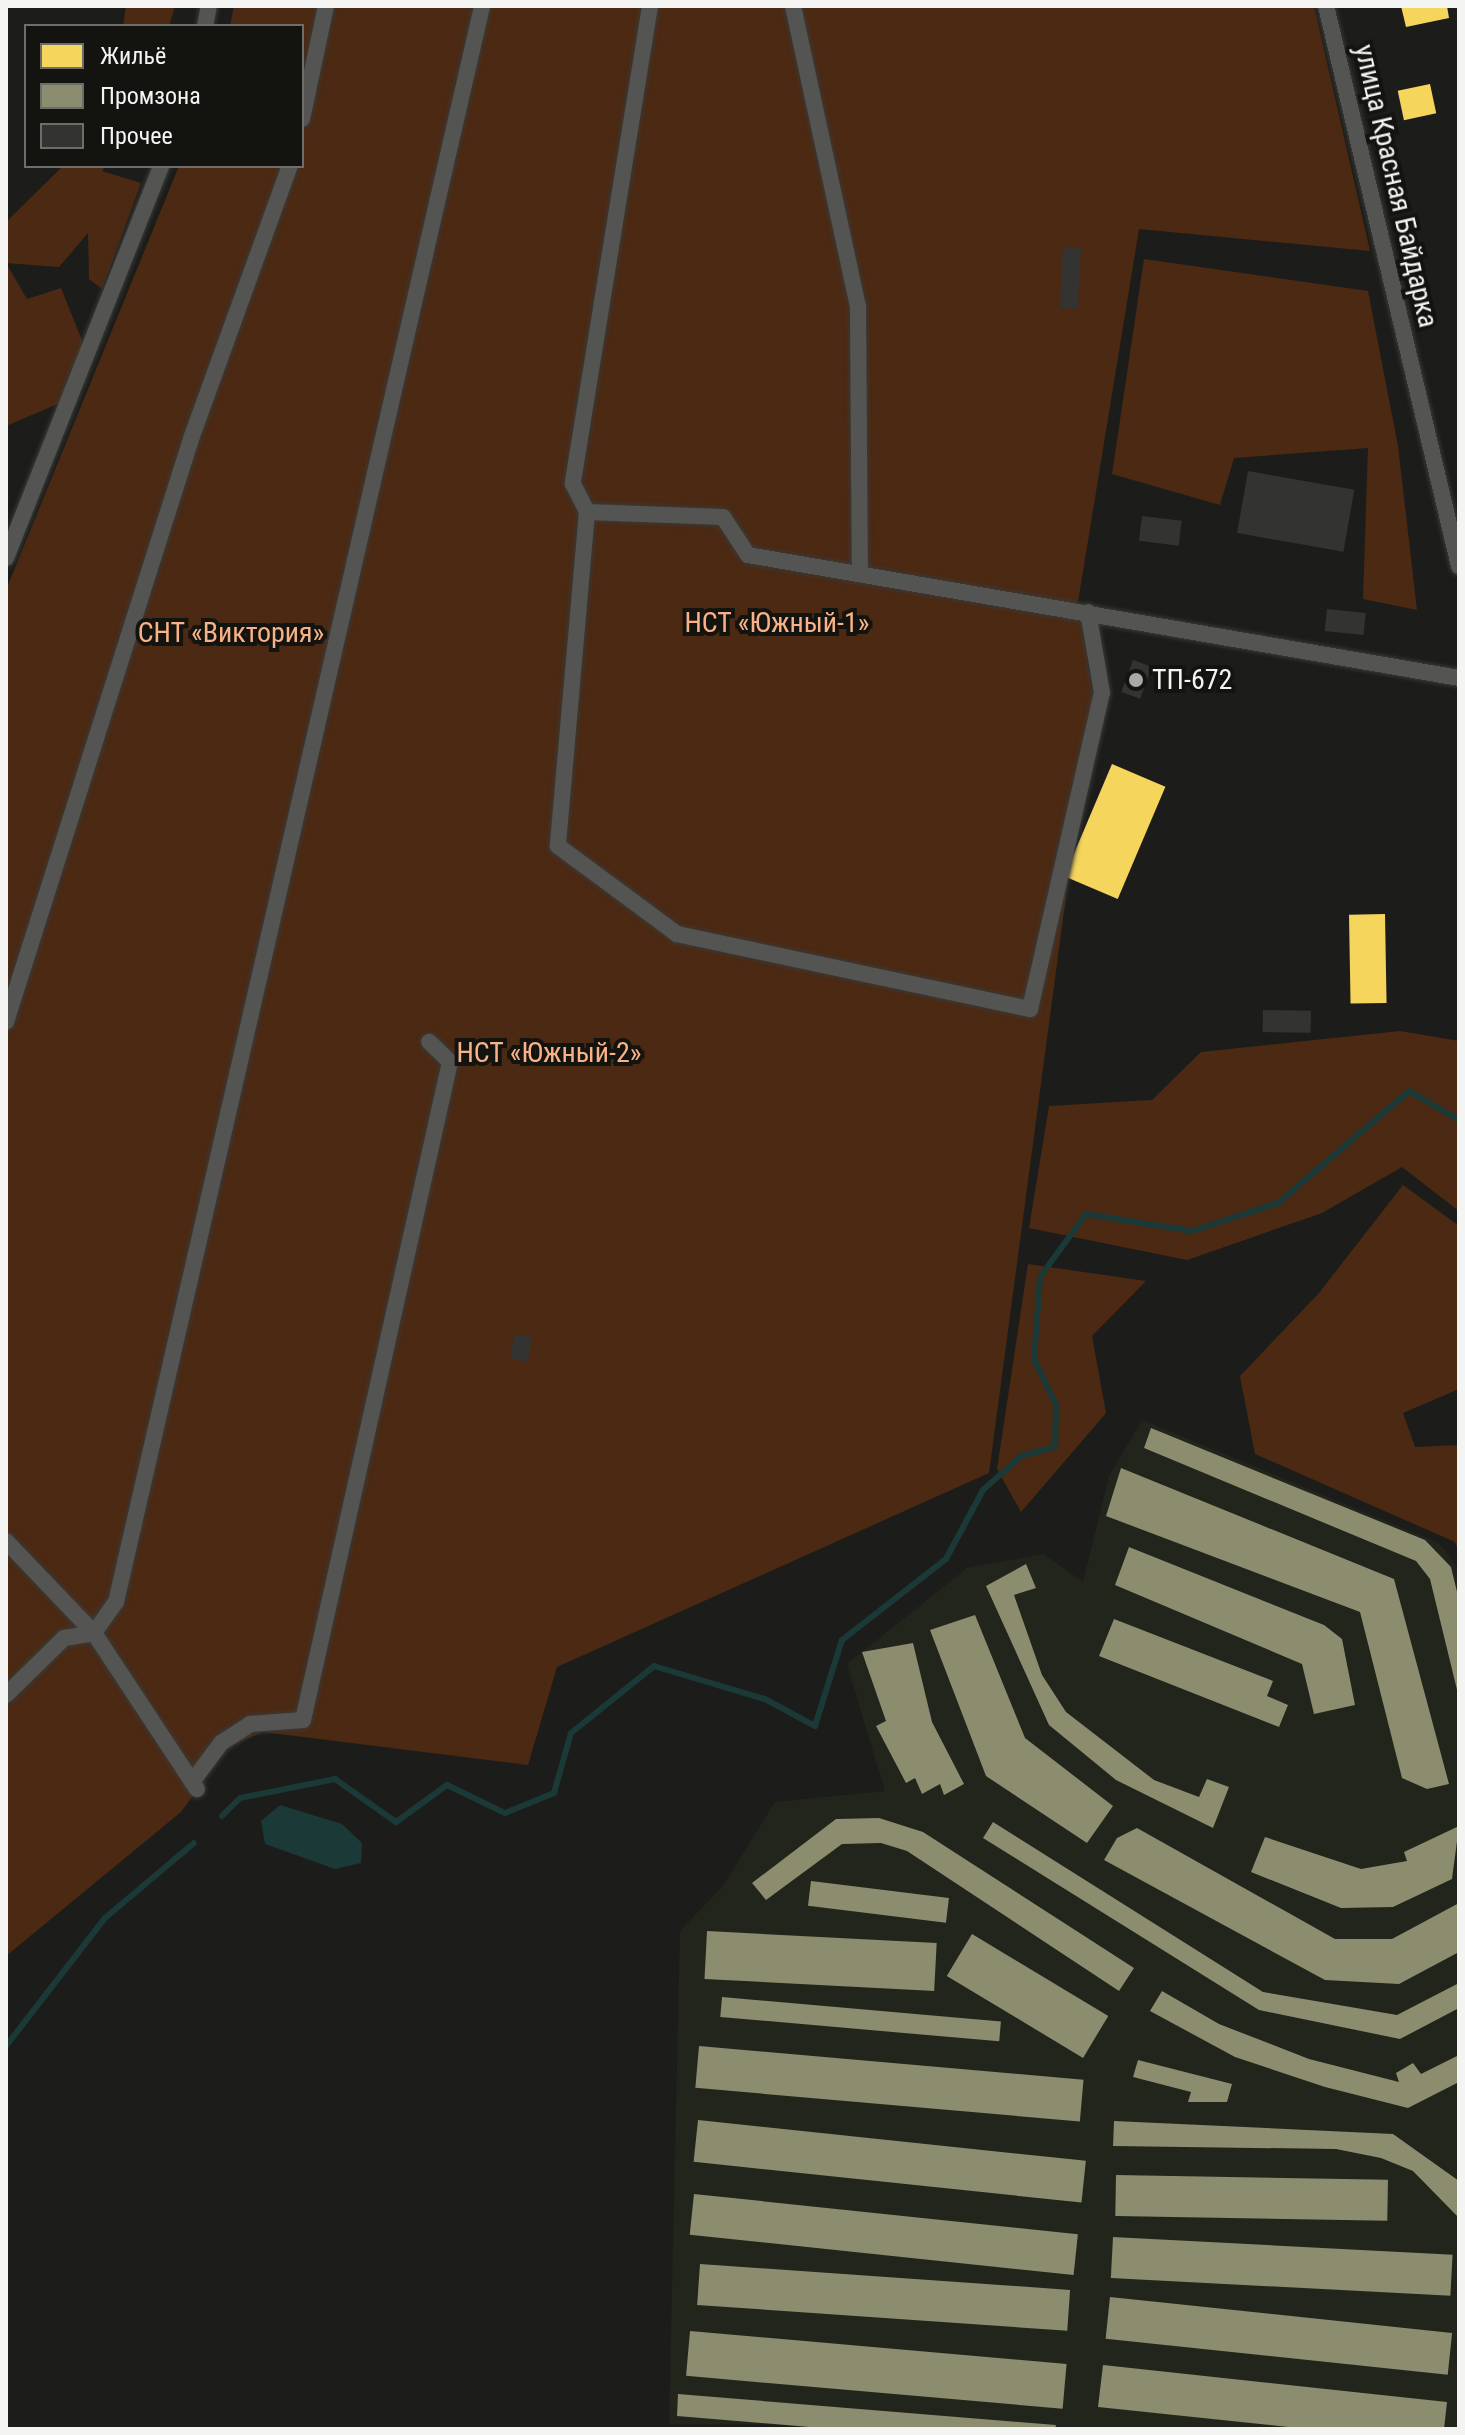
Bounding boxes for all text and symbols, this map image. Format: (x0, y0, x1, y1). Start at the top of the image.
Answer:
legend (24, 24, 304, 168)
street label: улица Красная Байдарка (1347, 41, 1445, 331)
text: Жильё (100, 42, 166, 70)
text: Промзона (100, 82, 201, 110)
text: Прочее (100, 122, 173, 150)
park label: НСТ «Южный-1» (684, 606, 870, 640)
park label: СНТ «Виктория» (137, 616, 325, 650)
place label: ТП-672 (1152, 663, 1232, 697)
marker: ТП-672 (1127, 671, 1145, 689)
park label: НСТ «Южный-2» (456, 1036, 642, 1070)

